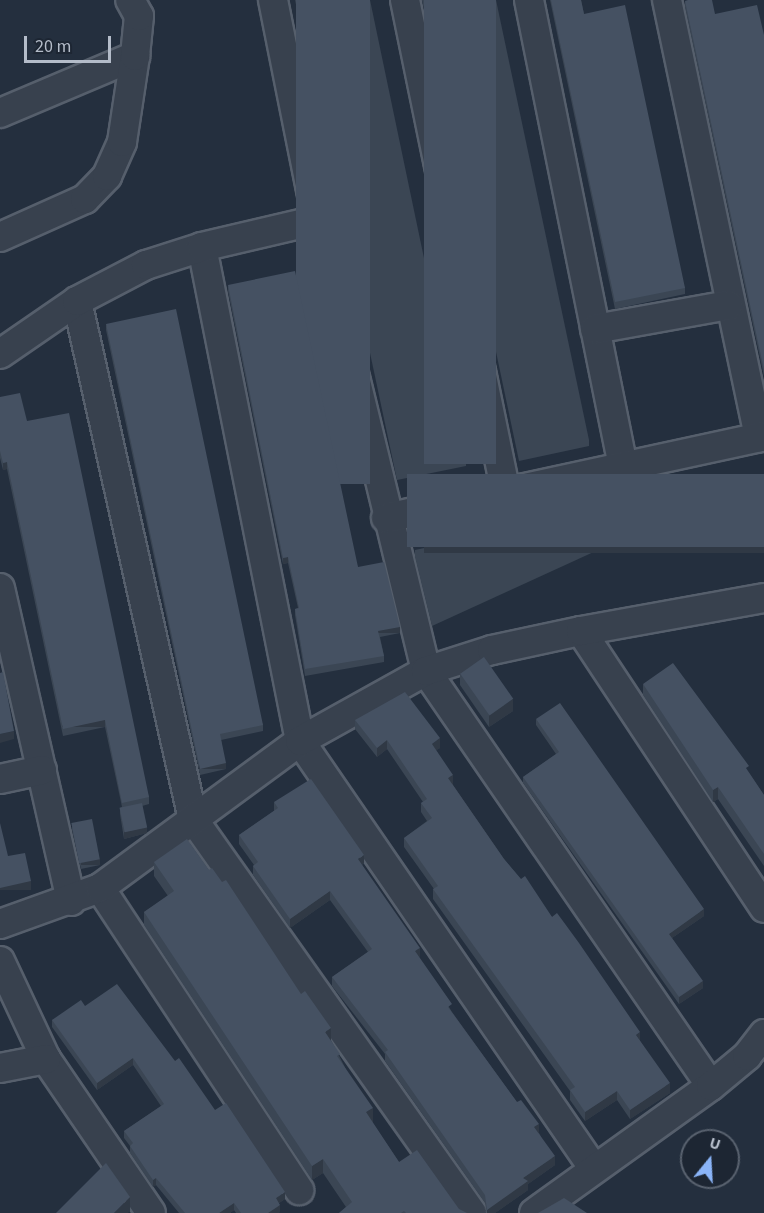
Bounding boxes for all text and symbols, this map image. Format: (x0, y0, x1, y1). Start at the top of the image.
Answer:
scale bar (27, 24, 114, 62)
text: 20 m (35, 34, 71, 59)
north arrow (680, 1129, 740, 1189)
text: U (706, 1132, 723, 1156)

